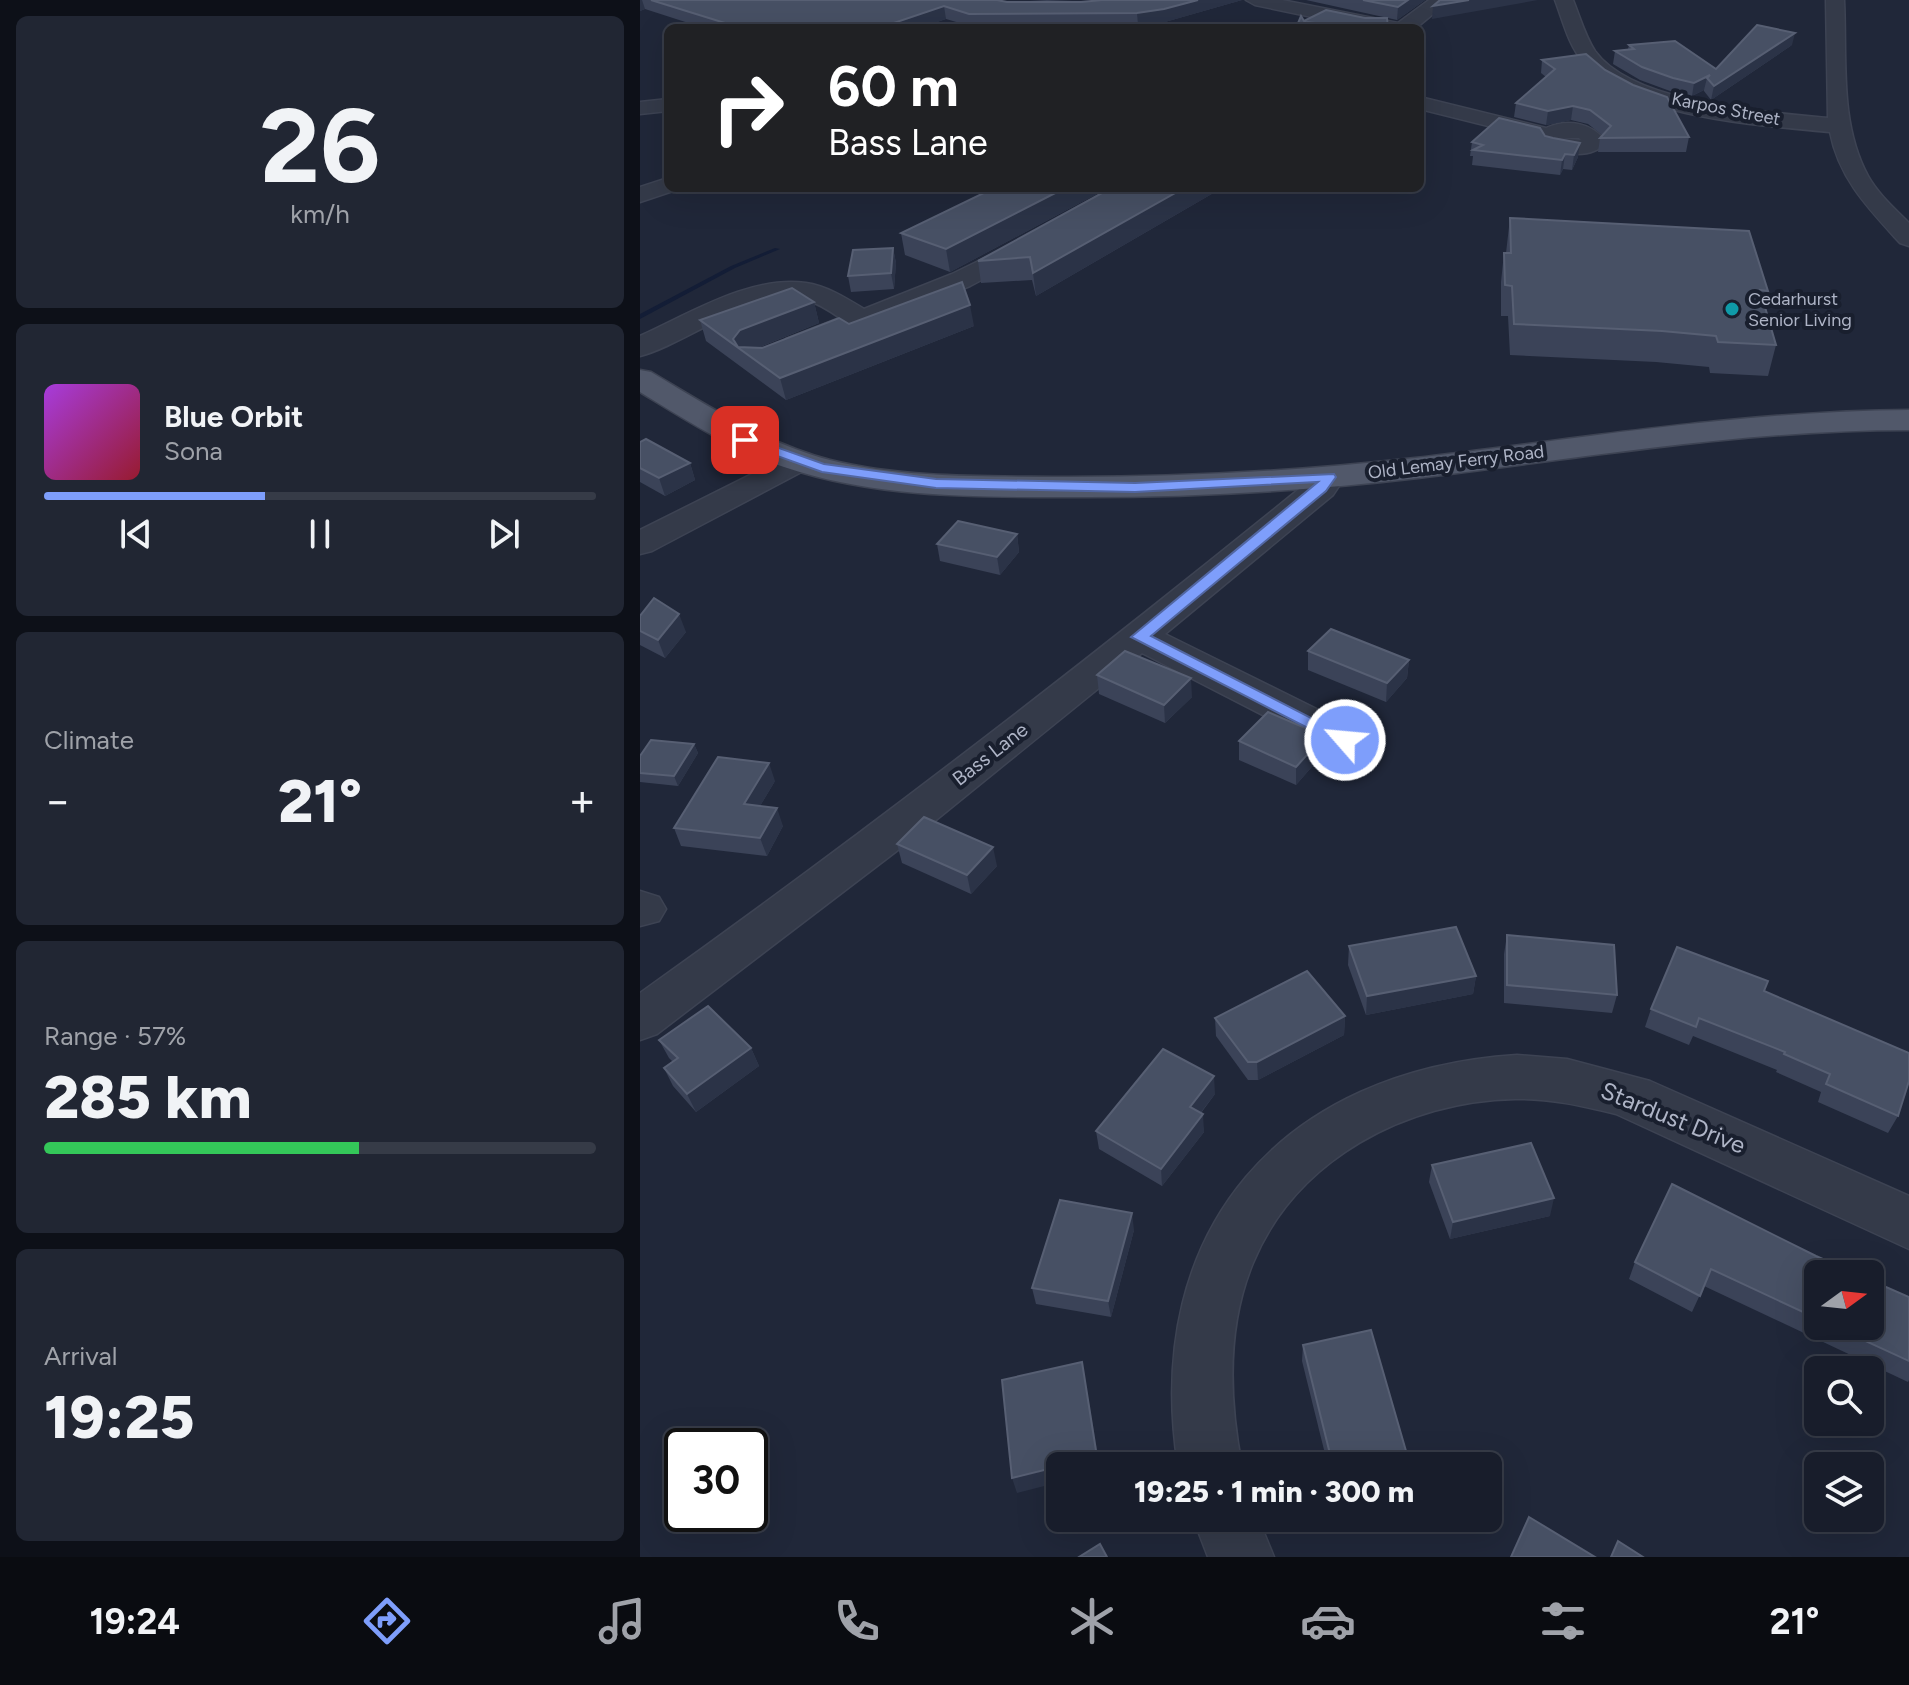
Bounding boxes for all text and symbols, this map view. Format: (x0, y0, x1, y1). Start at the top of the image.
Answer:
text: 60 m (828, 53, 959, 120)
icon: right (696, 56, 800, 160)
text: 26 (260, 83, 380, 208)
street label: Karpos Street (1670, 88, 1782, 130)
text: Bass Lane (828, 121, 988, 164)
text: km/h (290, 198, 350, 230)
place label: Cedarhurst Senior Living (1748, 288, 1852, 331)
marker: Cedarhurst Senior Living (1723, 300, 1741, 318)
text: Blue Orbit (164, 398, 303, 435)
pin (711, 406, 779, 474)
icon: arrive (723, 418, 767, 462)
text: Sona (164, 435, 223, 467)
street label: Old Lemay Ferry Road (1367, 440, 1545, 484)
icon: previous (114, 512, 158, 556)
icon: pause (298, 512, 342, 556)
icon: next (482, 512, 526, 556)
position arrow (1303, 698, 1387, 782)
street label: Bass Lane (948, 717, 1032, 791)
text: Climate (44, 724, 134, 756)
text: 21° (278, 765, 362, 837)
text: − (44, 774, 71, 827)
text: + (569, 774, 596, 827)
text: Range · 57% (44, 1020, 186, 1052)
text: 285 km (44, 1061, 252, 1133)
street label: Stardust Drive (1597, 1075, 1750, 1160)
north arrow (1804, 1260, 1884, 1340)
map controls (1804, 1260, 1884, 1532)
text: Arrival (44, 1340, 117, 1372)
button: search (1804, 1356, 1884, 1436)
text: 19:25 (44, 1381, 194, 1453)
speed limit sign: 30 (664, 1428, 768, 1532)
button: layers (1804, 1452, 1884, 1532)
text: 19:25 · 1 min · 300 m (1134, 1473, 1414, 1510)
icon: directions (359, 1593, 415, 1649)
icon: music (594, 1593, 650, 1649)
icon: phone (829, 1593, 885, 1649)
icon: climate (1064, 1593, 1120, 1649)
icon: car (1300, 1593, 1356, 1649)
icon: filters (1535, 1593, 1591, 1649)
text: 19:24 (90, 1600, 180, 1643)
text: 21° (1770, 1600, 1819, 1643)

